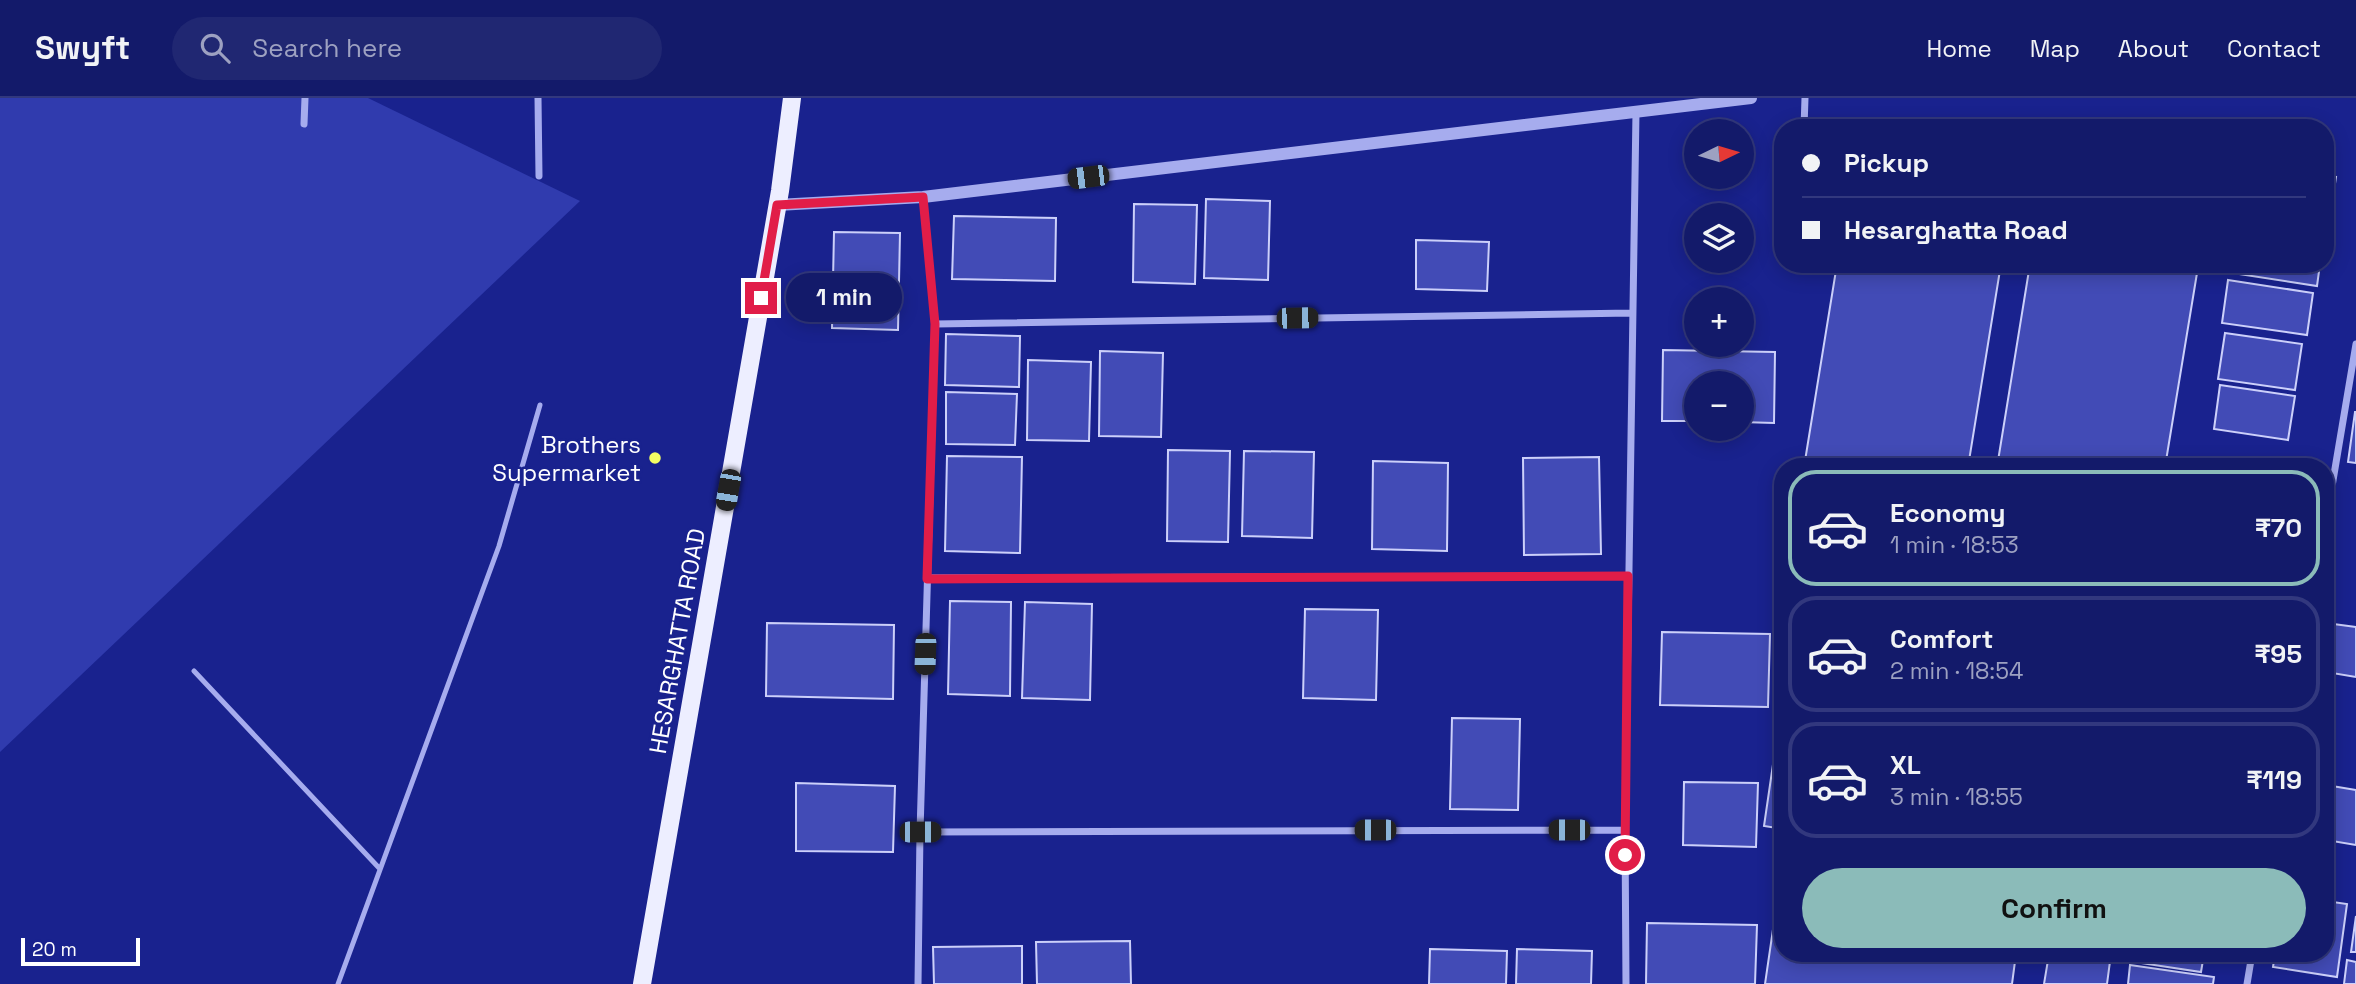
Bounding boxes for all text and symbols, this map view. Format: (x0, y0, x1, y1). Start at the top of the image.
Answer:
search box (172, 17, 662, 80)
text: Swyft (35, 27, 130, 69)
icon: search (196, 29, 234, 67)
text: Search here (252, 31, 402, 65)
text: Home (1926, 33, 1992, 64)
text: Map (2030, 33, 2080, 64)
text: About (2118, 33, 2189, 64)
text: Contact (2227, 33, 2321, 64)
north arrow (1684, 119, 1754, 189)
map controls (1684, 119, 1754, 441)
text: Pickup (1844, 146, 1929, 180)
car (1066, 164, 1111, 190)
button: layers (1684, 203, 1754, 273)
text: Hesarghatta Road (1844, 213, 2068, 247)
callout: 1 min (786, 274, 901, 322)
route end (745, 282, 777, 314)
text: 1 min (816, 282, 872, 312)
button: + (1684, 287, 1754, 357)
car (1276, 307, 1319, 329)
button: − (1684, 371, 1754, 441)
place label: Brothers Supermarket (492, 429, 641, 488)
marker: Brothers Supermarket (647, 450, 663, 466)
car (715, 467, 742, 513)
text: Economy (1890, 496, 2006, 530)
icon: car (1806, 497, 1869, 560)
text: ₹70 (2255, 511, 2302, 545)
street label: HESARGHATTA ROAD (642, 526, 712, 756)
text: 1 min · 18:53 (1890, 530, 2019, 560)
text: Comfort (1890, 622, 1993, 656)
icon: car (1806, 623, 1869, 686)
car (914, 633, 937, 675)
text: ₹95 (2254, 637, 2302, 671)
text: 2 min · 18:54 (1890, 656, 2023, 686)
text: XL (1890, 748, 1921, 782)
icon: car (1806, 749, 1869, 812)
text: ₹119 (2246, 763, 2302, 797)
text: 3 min · 18:55 (1890, 782, 2023, 812)
car (1355, 820, 1397, 841)
car (1549, 820, 1591, 841)
car (900, 822, 942, 843)
route start (1609, 839, 1641, 871)
button: Confirm (1802, 868, 2306, 948)
scale bar (21, 935, 140, 967)
text: 20 m (32, 937, 77, 962)

